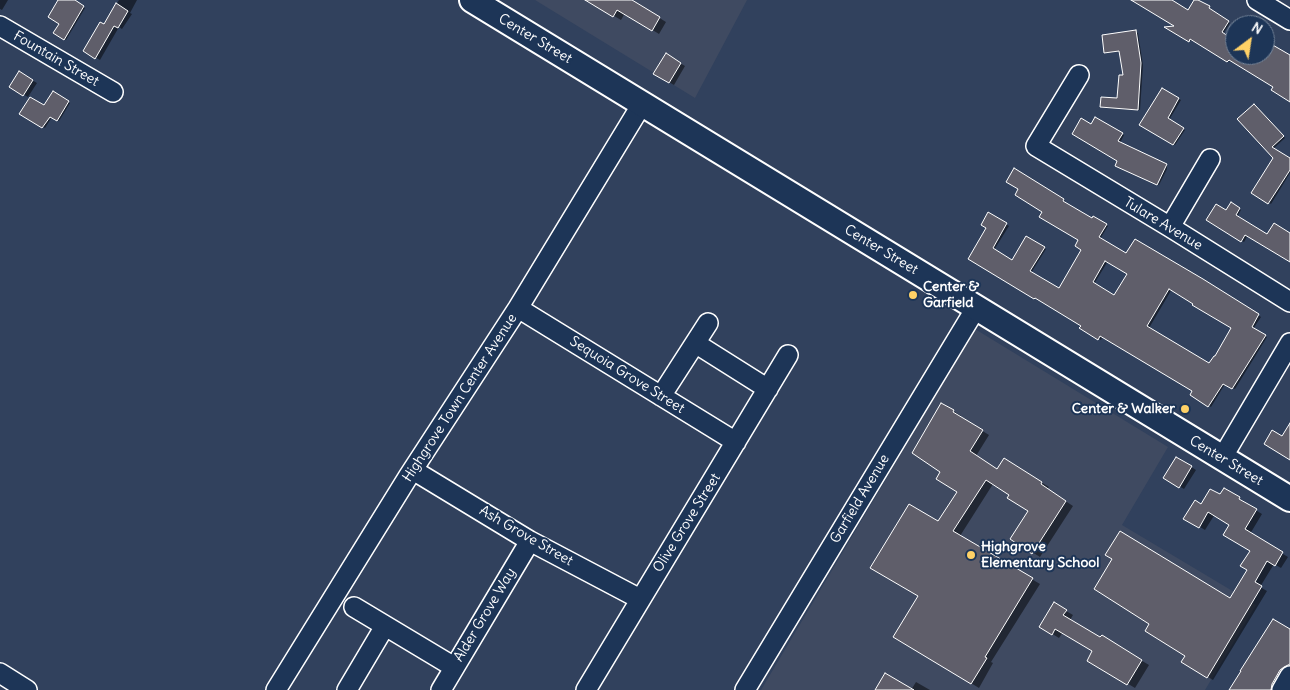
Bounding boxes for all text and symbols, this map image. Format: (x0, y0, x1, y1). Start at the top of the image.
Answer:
street label: Center Street (495, 10, 575, 68)
north arrow (1225, 15, 1275, 65)
text: N (1248, 18, 1266, 38)
street label: Fountain Street (10, 28, 102, 90)
street label: Tulare Avenue (1121, 194, 1205, 254)
street label: Center Street (841, 221, 921, 279)
place label: Center & Garfield (923, 279, 979, 312)
marker: Center & Garfield (907, 289, 919, 301)
street label: Highgrove Town Center Avenue (399, 311, 521, 485)
street label: Sequoia Grove Street (567, 333, 687, 417)
place label: Center & Walker (1072, 401, 1175, 417)
marker: Center & Walker (1179, 403, 1191, 415)
street label: Center Street (1186, 432, 1266, 490)
street label: Garfield Avenue (827, 452, 893, 546)
street label: Olive Grove Street (650, 470, 724, 576)
street label: Ash Grove Street (476, 502, 576, 570)
place label: Highgrove Elementary School (981, 539, 1099, 572)
marker: Highgrove Elementary School (965, 549, 977, 561)
street label: Alder Grove Way (450, 565, 520, 665)

